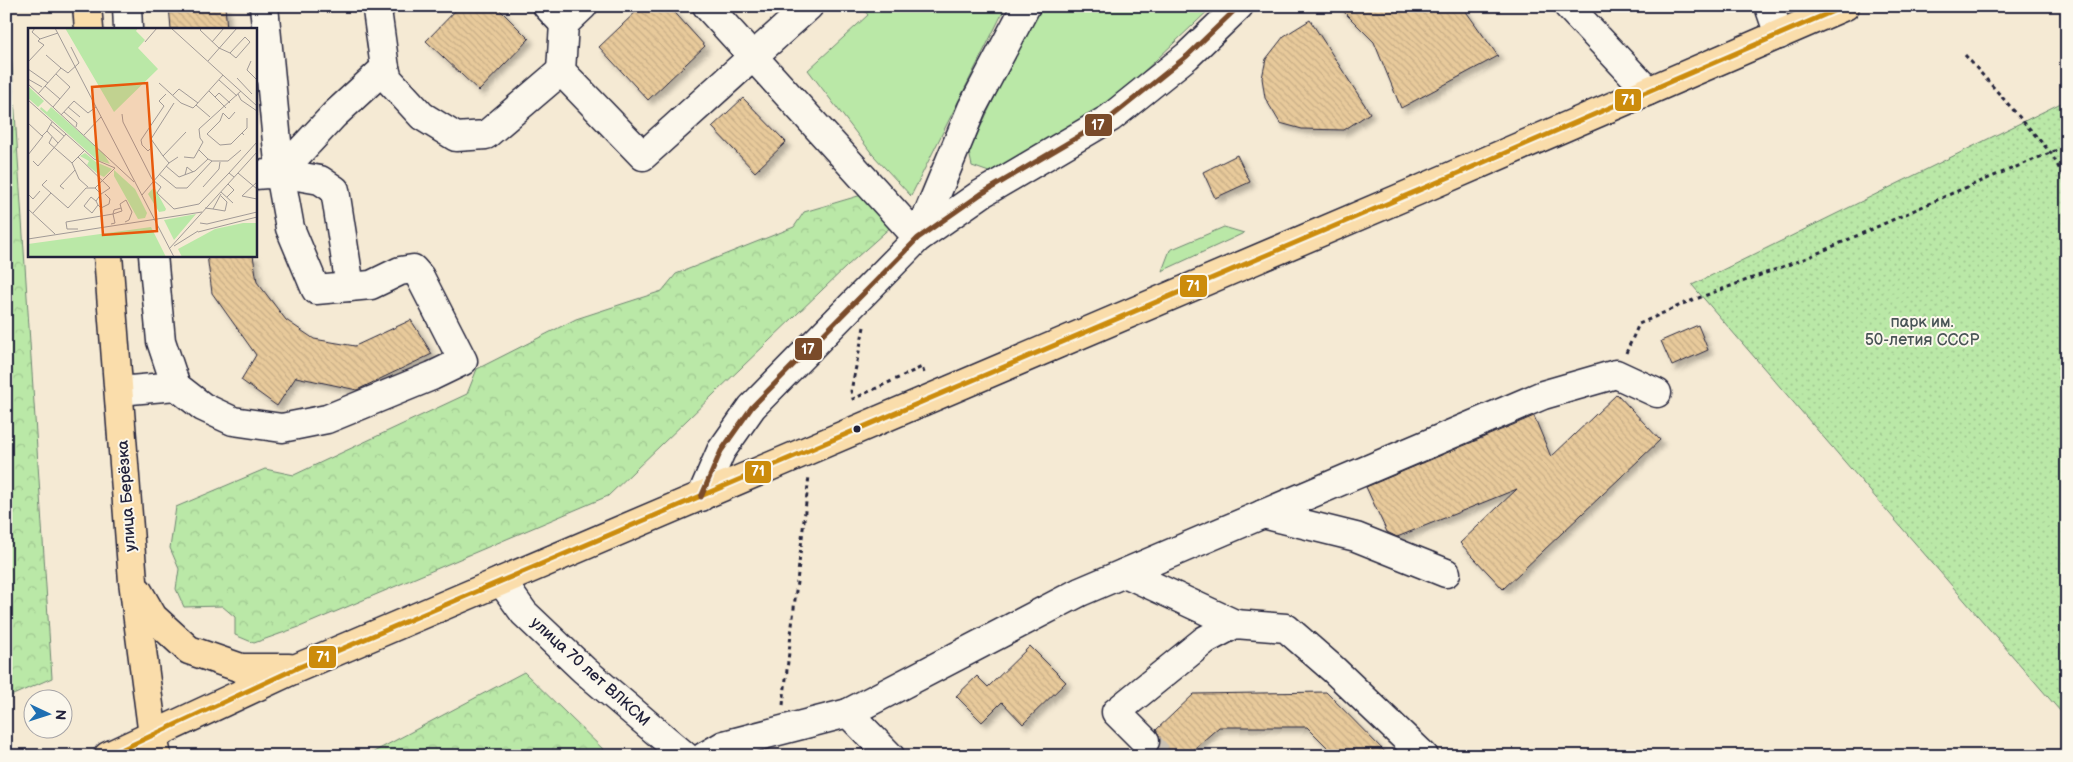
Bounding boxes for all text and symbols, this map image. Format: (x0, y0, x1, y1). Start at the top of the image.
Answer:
inset map (28, 28, 256, 256)
line badge: 71 (1614, 88, 1642, 112)
text: 71 (1621, 92, 1635, 109)
line badge: 17 (1084, 113, 1113, 137)
text: 17 (1091, 117, 1105, 134)
line badge: 71 (1179, 274, 1208, 298)
text: 71 (1186, 278, 1200, 295)
park label: парк им. 50-летия СССР (1865, 313, 1979, 350)
line badge: 17 (794, 337, 823, 361)
text: 17 (801, 341, 815, 358)
unlabelled marker (852, 424, 862, 434)
street label: улица Берёзка (114, 439, 140, 552)
line badge: 71 (744, 460, 772, 484)
text: 71 (751, 463, 765, 480)
street label: улица 70 лет ВЛКСМ (526, 613, 654, 731)
line badge: 71 (308, 645, 337, 669)
text: 71 (316, 649, 330, 666)
north arrow (22, 690, 72, 740)
text: N (52, 709, 69, 721)

